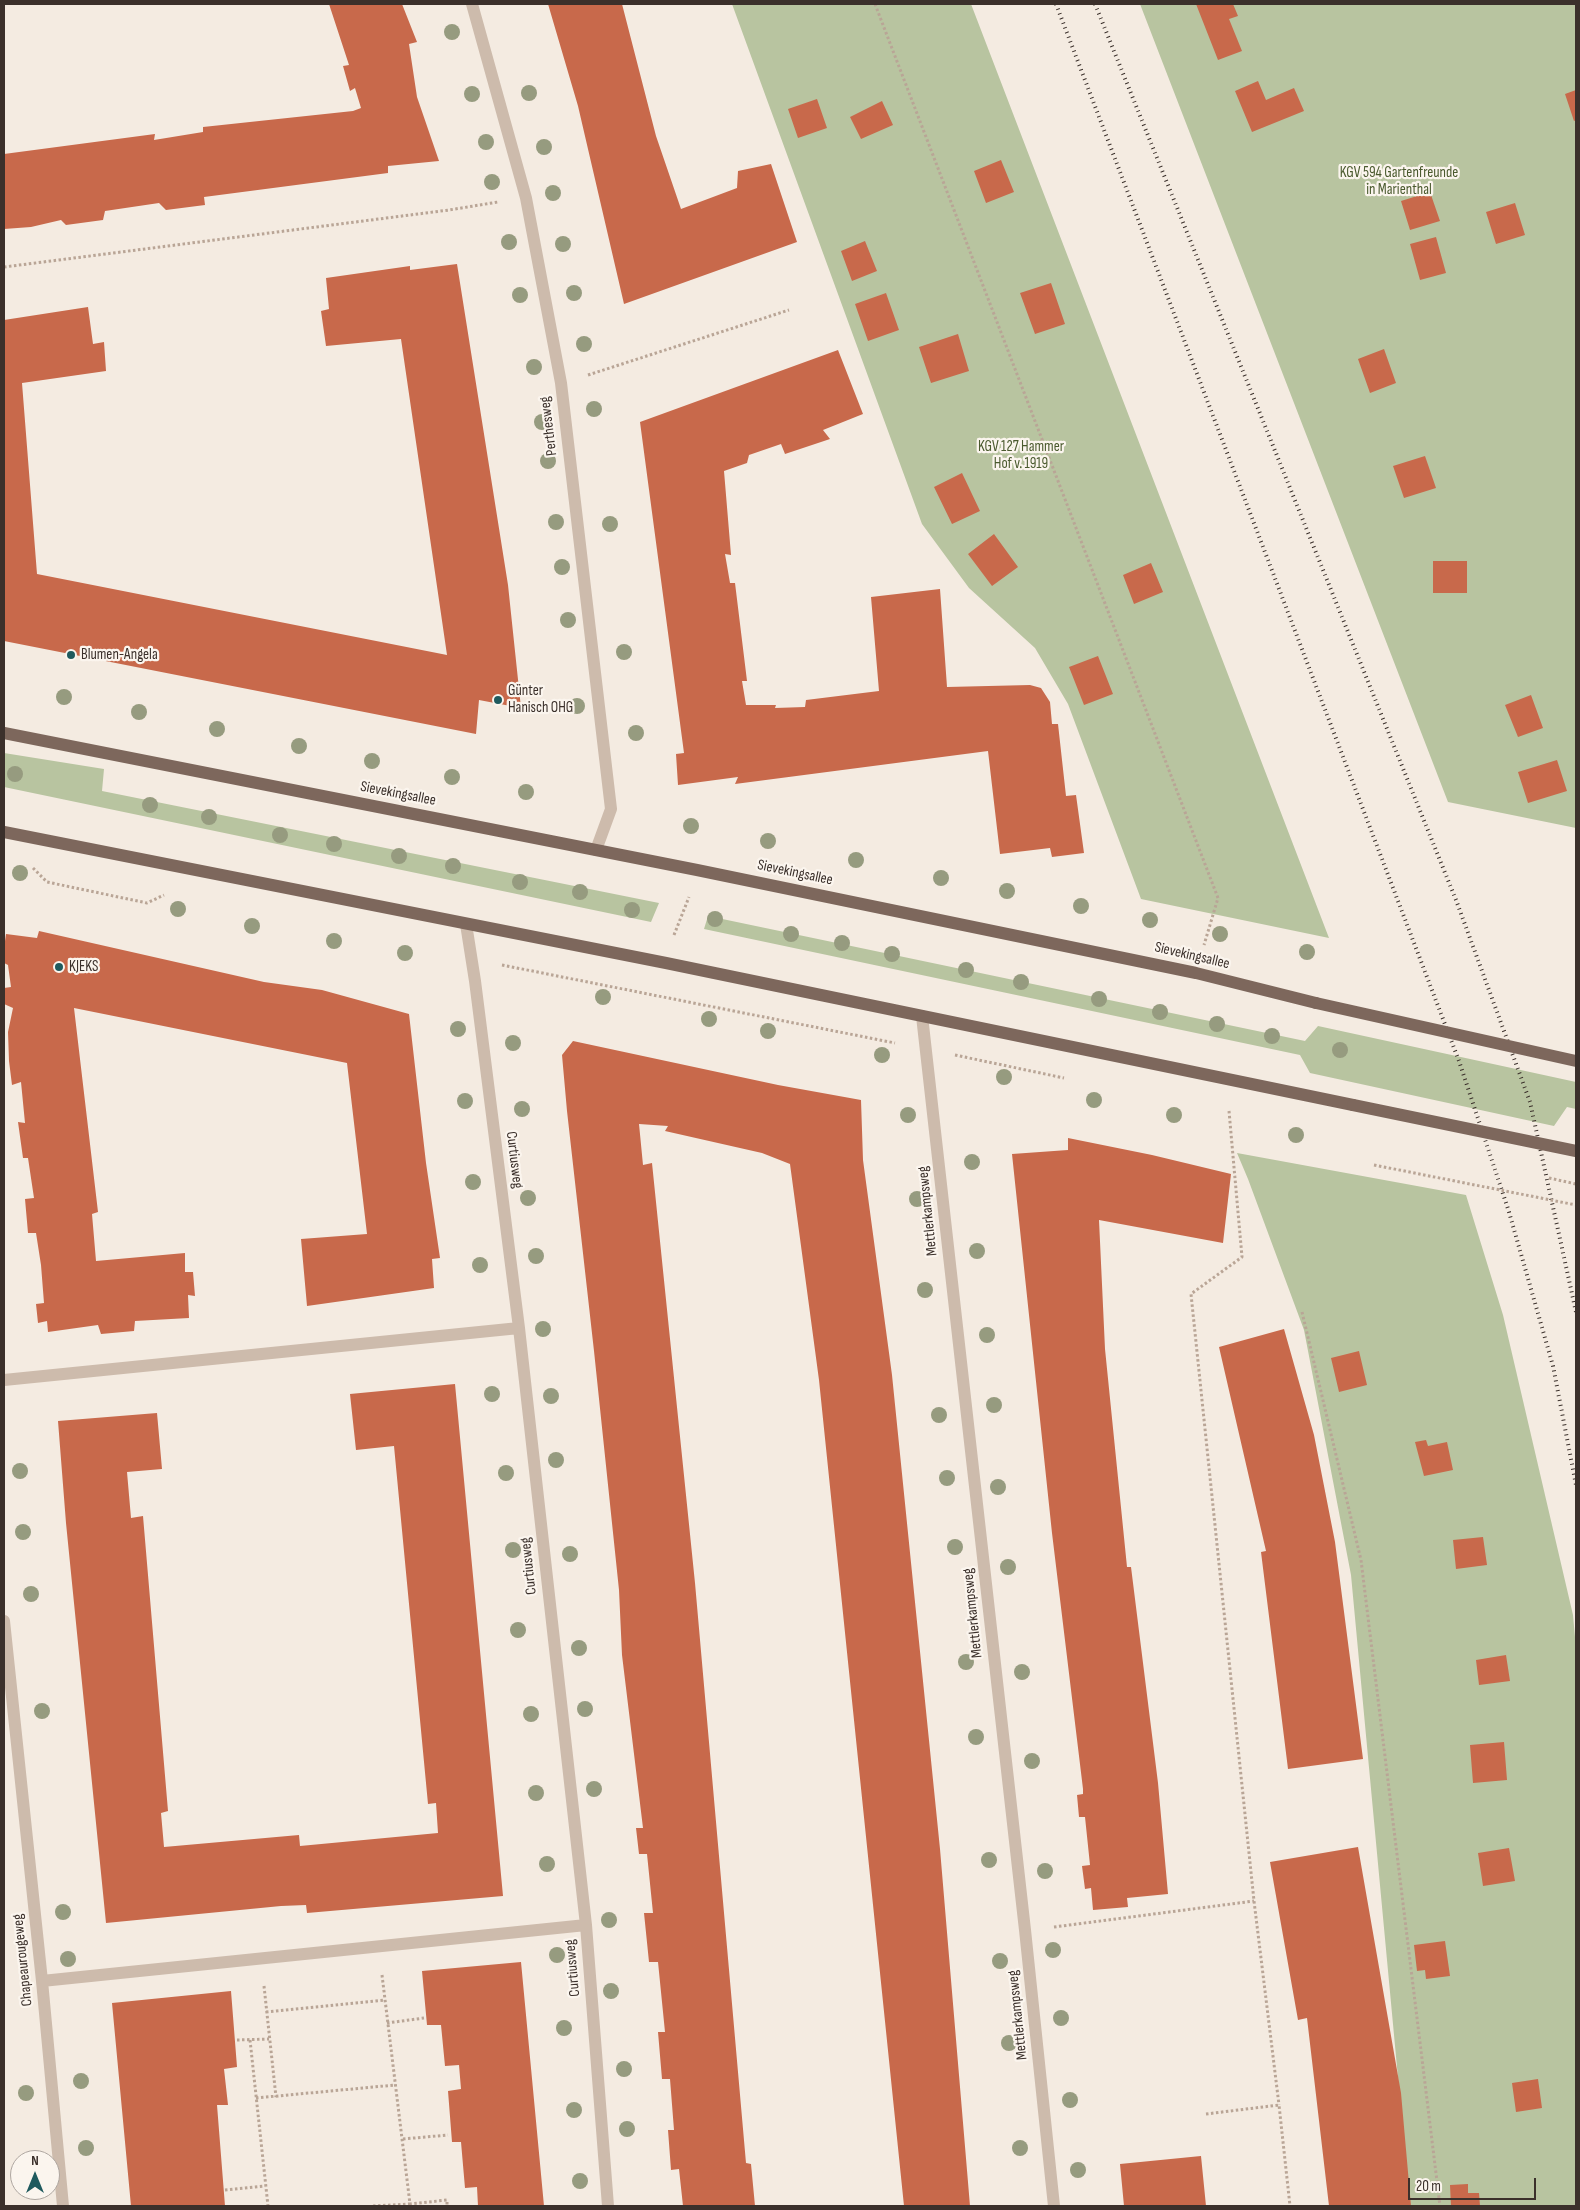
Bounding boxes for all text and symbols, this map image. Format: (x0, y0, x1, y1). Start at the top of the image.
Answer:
park label: KGV 594 Gartenfreunde in Marienthal (1340, 164, 1458, 199)
street label: Perthesweg (536, 395, 562, 457)
park label: KGV 127 Hammer Hof v. 1919 (978, 438, 1064, 473)
place label: Blumen-Angela (81, 646, 158, 664)
marker: Blumen-Angela (65, 649, 77, 661)
place label: Günter Hanisch OHG (508, 682, 573, 717)
marker: Günter Hanisch OHG (492, 694, 504, 706)
street label: Sievekingsallee (359, 778, 437, 810)
street label: Sievekingsallee (756, 856, 834, 890)
street label: Sievekingsallee (1153, 939, 1231, 973)
place label: KJEKS (69, 958, 98, 976)
marker: KJEKS (53, 961, 65, 973)
street label: Curtiusweg (502, 1130, 526, 1190)
street label: Mettlerkampsweg (914, 1165, 942, 1257)
street label: Curtiusweg (517, 1537, 541, 1595)
street label: Mettlerkampsweg (959, 1567, 987, 1659)
street label: Chapeaurougeweg (9, 1913, 37, 2007)
street label: Curtiusweg (562, 1939, 584, 1997)
street label: Mettlerkampsweg (1004, 1969, 1032, 2061)
north arrow (10, 2150, 60, 2200)
text: N (31, 2152, 39, 2169)
scale bar (1410, 2168, 1538, 2200)
text: 20 m (1416, 2177, 1441, 2196)

